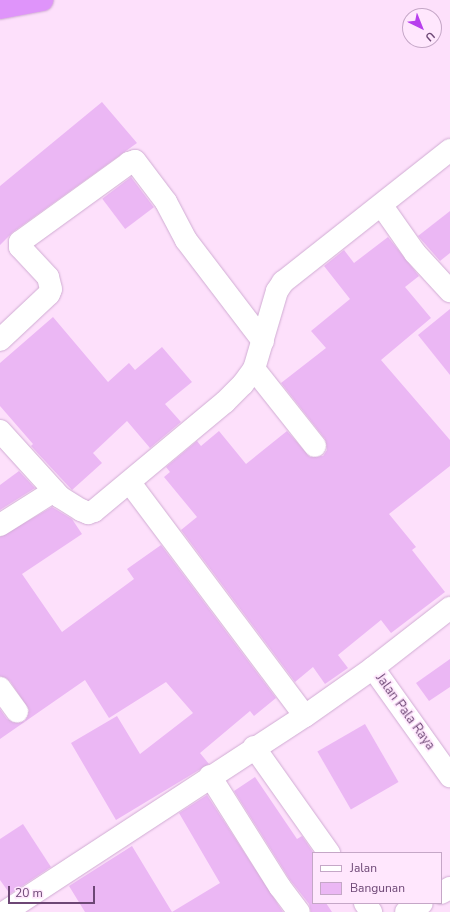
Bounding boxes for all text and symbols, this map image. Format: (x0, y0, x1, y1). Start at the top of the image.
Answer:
north arrow (402, 8, 442, 48)
text: U (422, 28, 438, 45)
street label: Jalan Pala Raya (372, 671, 438, 753)
legend (312, 852, 442, 904)
text: Jalan (350, 860, 377, 876)
scale bar (10, 878, 97, 904)
text: Bangunan (350, 880, 405, 896)
text: 20 m (15, 885, 43, 901)

